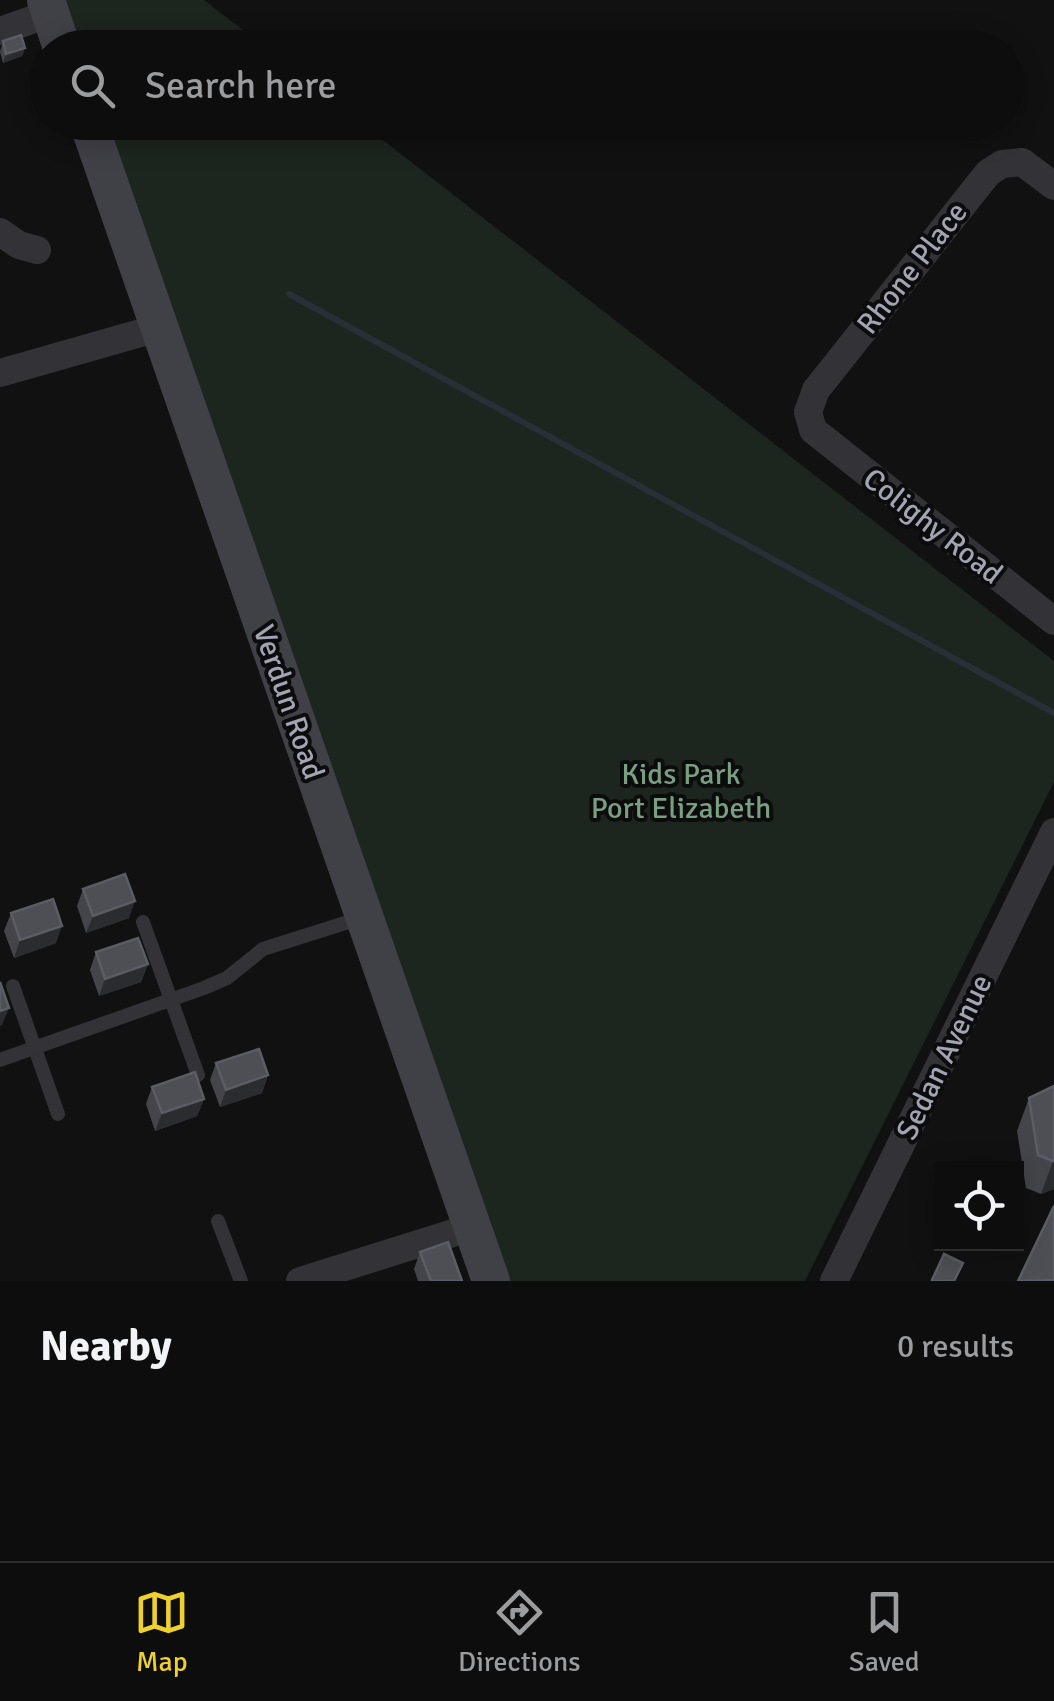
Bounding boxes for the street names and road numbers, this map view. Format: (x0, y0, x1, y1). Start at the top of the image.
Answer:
street label: Rhone Place (849, 195, 976, 342)
street label: Colighy Road (856, 460, 1010, 592)
street label: Verdun Road (245, 620, 332, 784)
street label: Sedan Avenue (888, 968, 1000, 1146)

